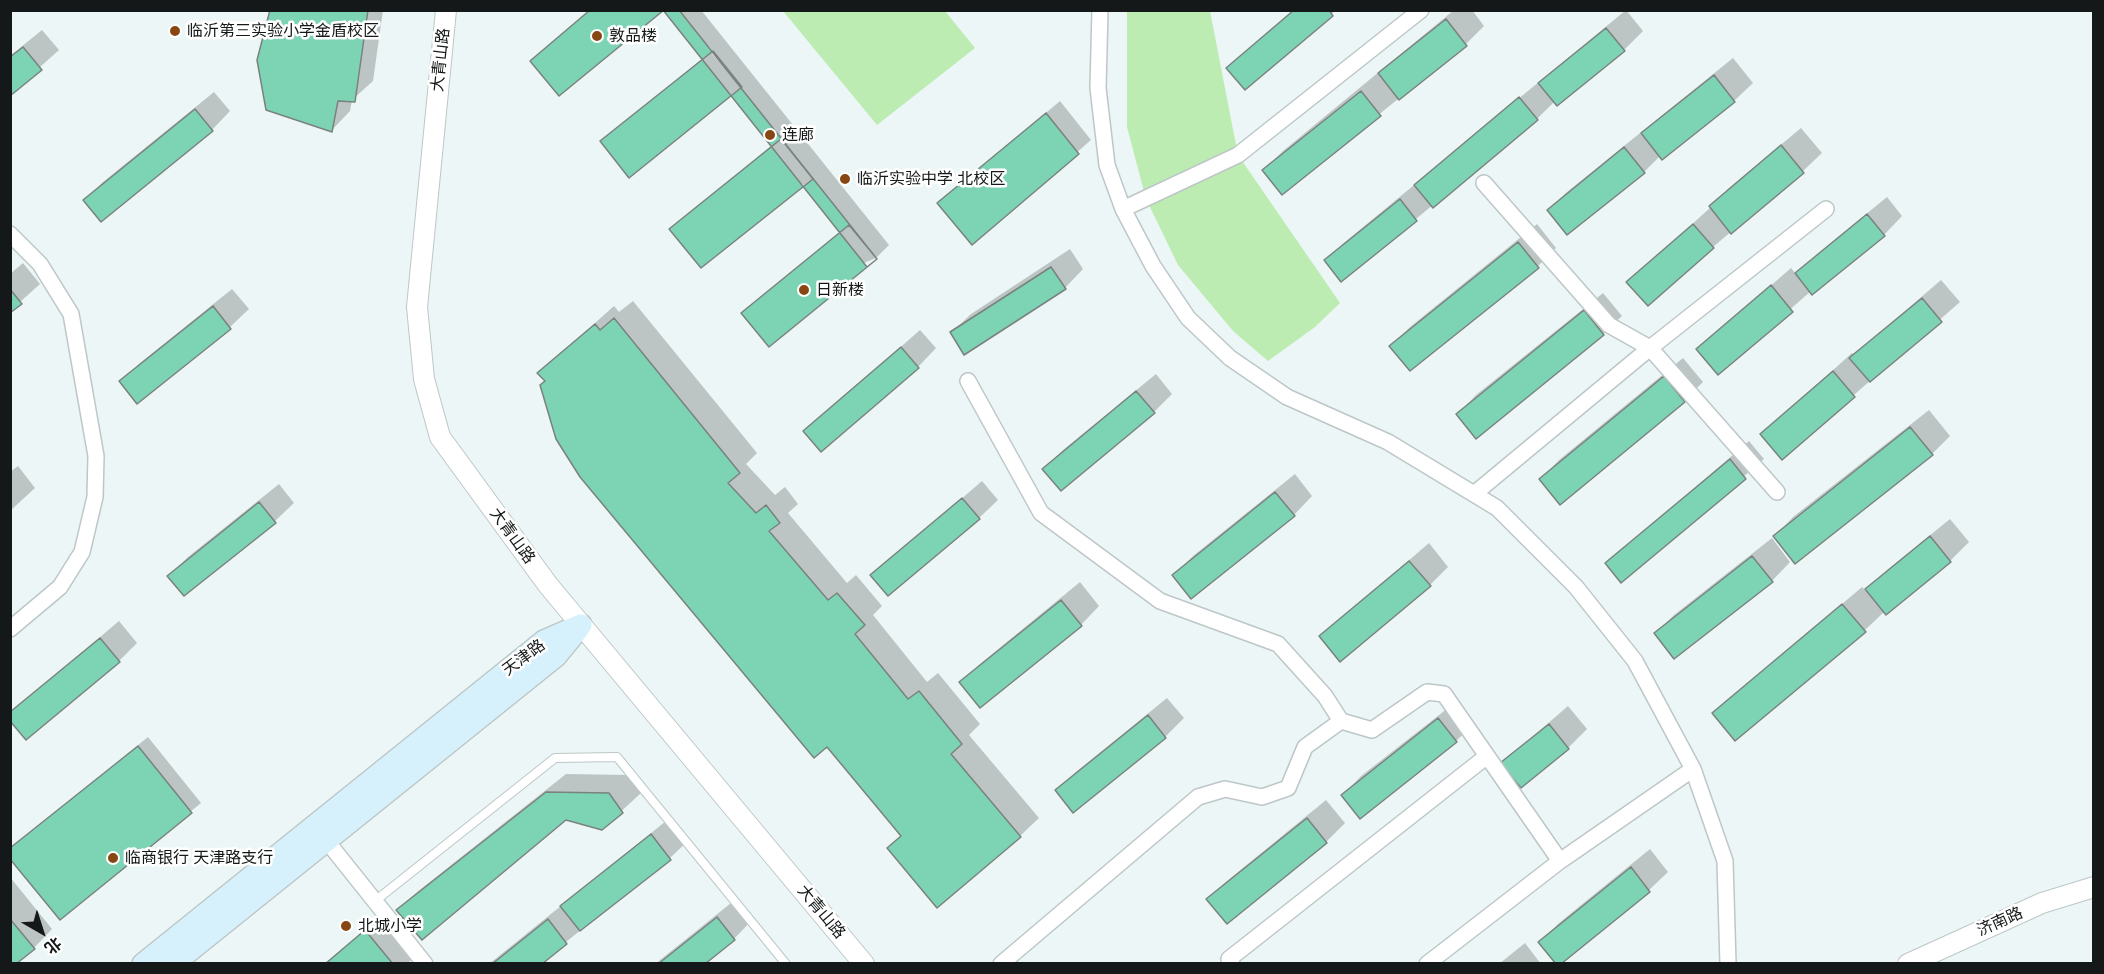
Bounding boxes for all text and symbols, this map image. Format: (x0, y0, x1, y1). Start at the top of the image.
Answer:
place label: 临沂第三实验小学金盾校区 (187, 21, 379, 41)
marker: 临沂第三实验小学金盾校区 (168, 24, 182, 38)
place label: 敦品楼 (609, 26, 657, 46)
street label: 大青山路 (428, 27, 454, 93)
marker: 敦品楼 (590, 29, 604, 43)
place label: 连廊 (782, 125, 814, 145)
marker: 连廊 (763, 128, 777, 142)
place label: 临沂实验中学 北校区 (857, 169, 1005, 189)
marker: 临沂实验中学 北校区 (838, 172, 852, 186)
place label: 日新楼 (816, 280, 864, 300)
marker: 日新楼 (797, 283, 811, 297)
street label: 大青山路 (485, 504, 539, 568)
street label: 天津路 (499, 636, 549, 680)
place label: 临商银行 天津路支行 (125, 848, 273, 868)
marker: 临商银行 天津路支行 (106, 851, 120, 865)
street label: 大青山路 (793, 881, 849, 943)
north arrow (12, 902, 72, 962)
street label: 济南路 (1974, 903, 2026, 941)
place label: 北城小学 (358, 916, 422, 936)
marker: 北城小学 (339, 919, 353, 933)
text: 北 (40, 932, 66, 960)

